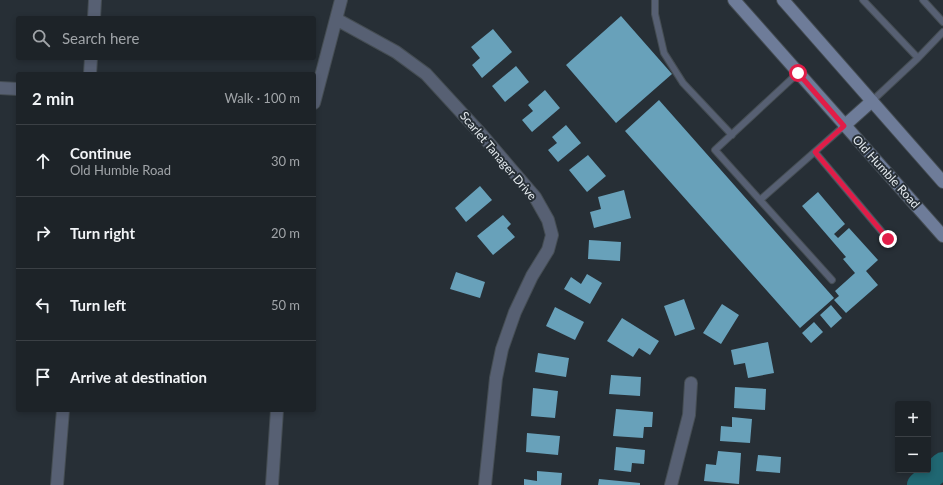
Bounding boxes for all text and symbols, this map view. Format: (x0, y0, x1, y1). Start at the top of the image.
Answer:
search box (16, 16, 316, 60)
icon: search (30, 27, 52, 49)
text: Search here (62, 29, 139, 47)
route start (789, 64, 807, 82)
text: 2 min (32, 88, 74, 109)
text: Walk · 100 m (224, 90, 300, 106)
street label: Scarlet Tanager Drive (457, 108, 540, 203)
street label: Old Humble Road (850, 132, 923, 211)
text: Continue (70, 144, 131, 162)
icon: ahead (32, 150, 54, 172)
text: 30 m (271, 153, 300, 169)
text: Old Humble Road (70, 162, 171, 178)
icon: right (32, 222, 54, 244)
text: Turn right (70, 224, 135, 242)
text: 20 m (271, 225, 300, 241)
route end (879, 230, 897, 248)
icon: left (32, 294, 54, 316)
text: Turn left (70, 296, 126, 314)
text: 50 m (271, 297, 300, 313)
icon: arrive (32, 366, 54, 388)
text: Arrive at destination (70, 368, 207, 386)
map controls (895, 401, 931, 473)
button: + (895, 401, 931, 437)
button: − (895, 437, 931, 473)

